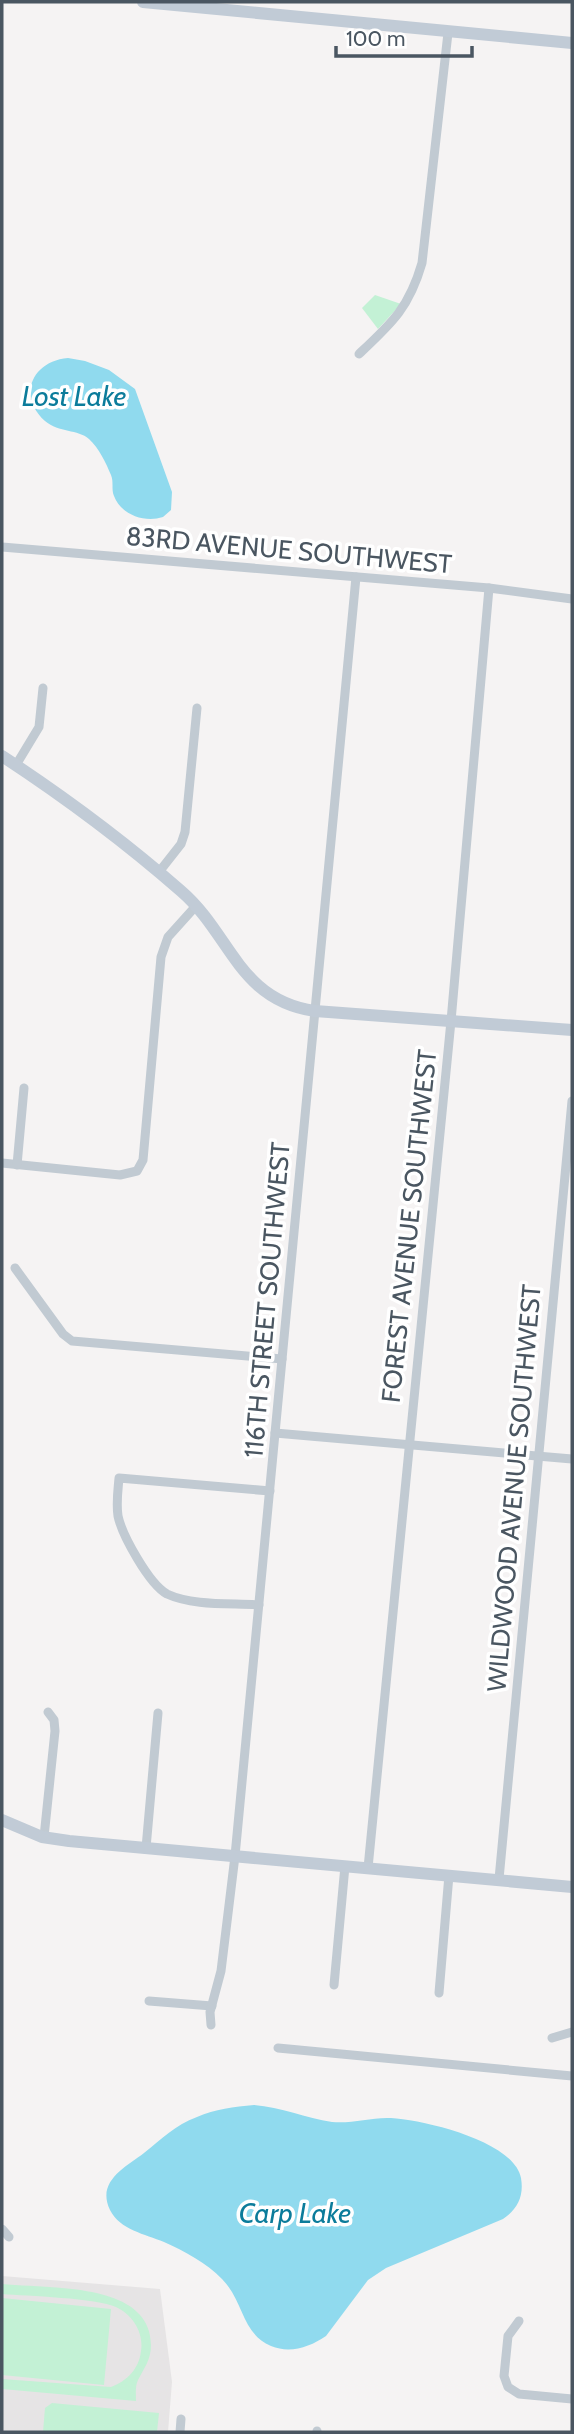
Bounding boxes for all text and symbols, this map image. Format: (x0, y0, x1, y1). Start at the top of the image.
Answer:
scale bar (336, 14, 472, 58)
text: 100 m (346, 26, 405, 51)
water label: Lost Lake (22, 379, 127, 413)
street label: 83RD AVENUE SOUTHWEST (125, 520, 453, 580)
street label: FOREST AVENUE SOUTHWEST (375, 1048, 443, 1404)
street label: 116TH STREET SOUTHWEST (237, 1141, 297, 1459)
street label: WILDWOOD AVENUE SOUTHWEST (480, 1283, 548, 1693)
water label: Carp Lake (239, 2196, 351, 2230)

